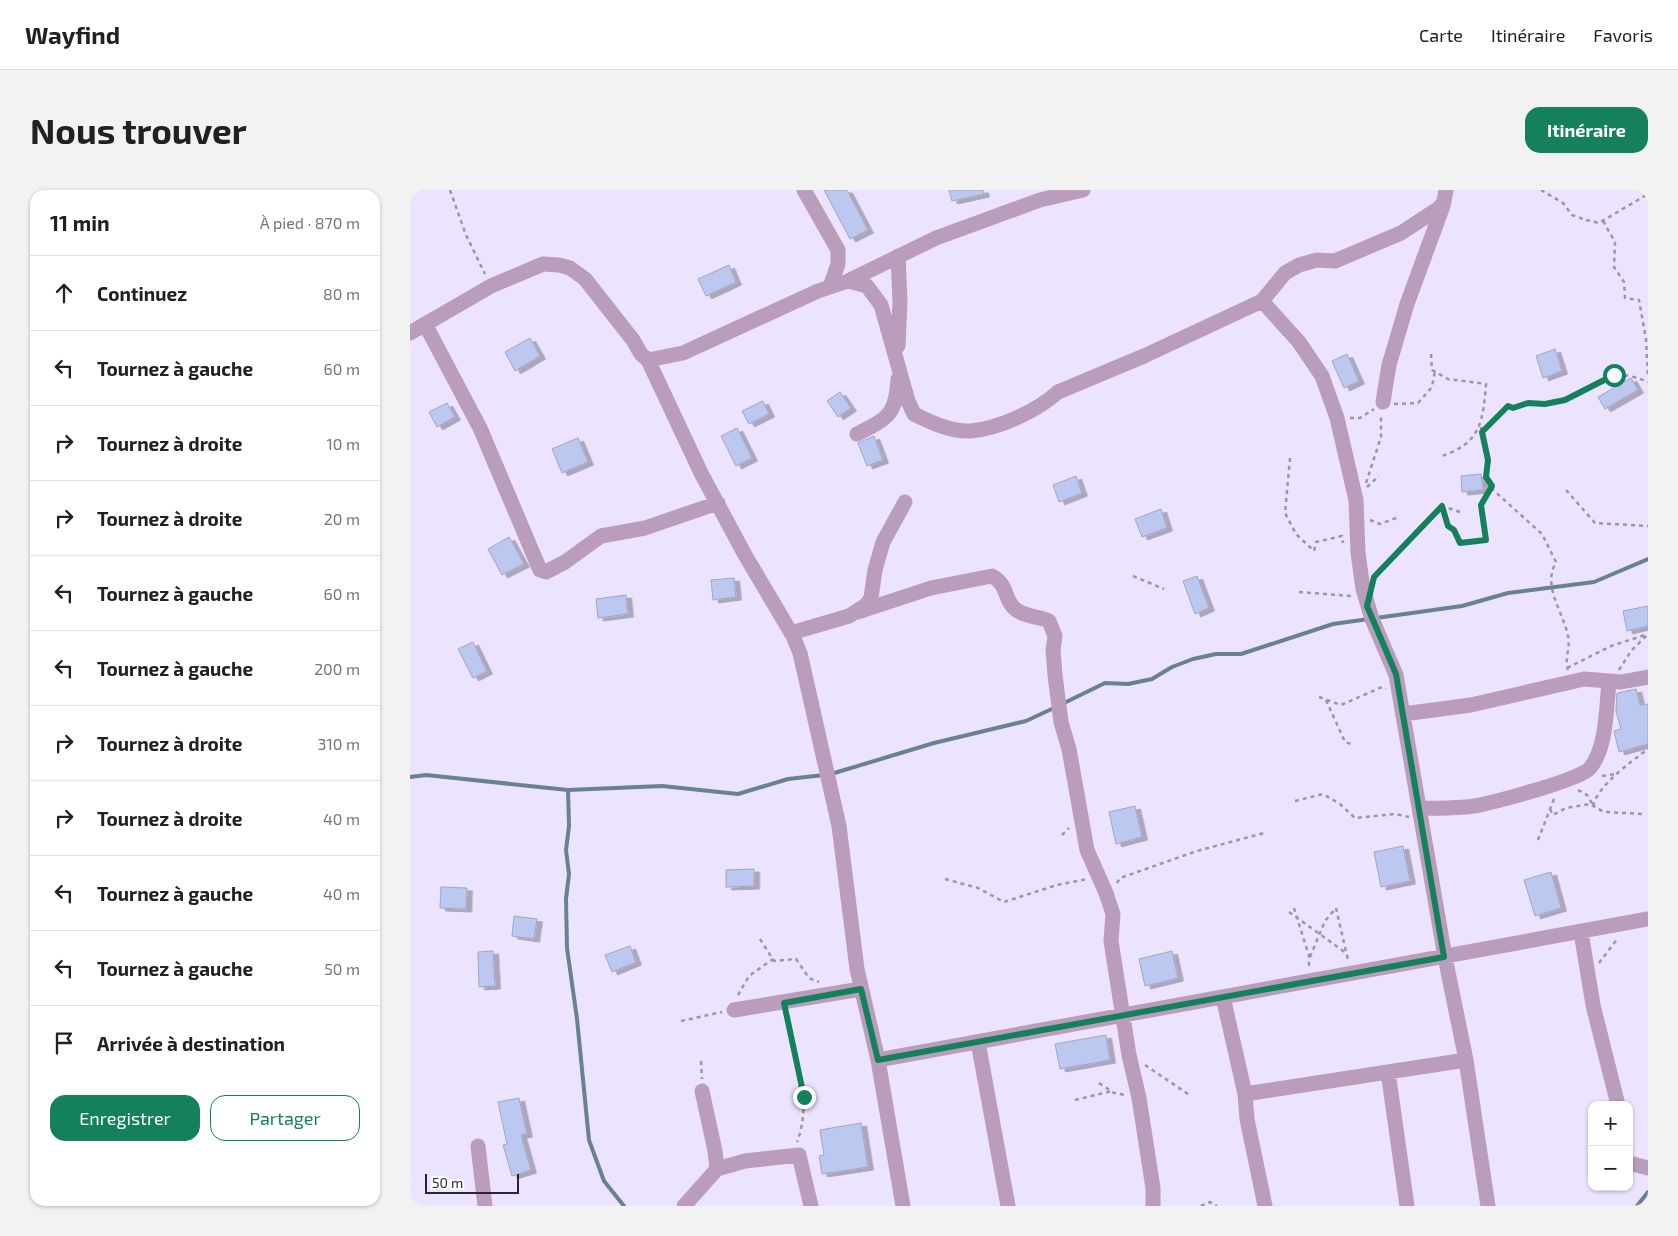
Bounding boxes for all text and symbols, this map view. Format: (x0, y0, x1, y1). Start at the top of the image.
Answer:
text: Wayfind (25, 20, 120, 49)
text: Carte (1419, 24, 1463, 46)
text: Itinéraire (1491, 24, 1565, 46)
text: Favoris (1593, 24, 1653, 46)
button: Itinéraire (1525, 107, 1648, 153)
text: Nous trouver (30, 109, 247, 151)
text: 11 min (50, 210, 110, 235)
text: À pied · 870 m (260, 213, 360, 232)
icon: ahead (50, 279, 78, 307)
text: Continuez (97, 282, 187, 305)
text: 80 m (323, 284, 360, 303)
icon: left (50, 354, 78, 382)
text: Tournez à gauche (97, 357, 253, 380)
text: 60 m (324, 359, 360, 378)
route start (1603, 364, 1626, 387)
icon: right (50, 429, 78, 457)
text: Tournez à droite (97, 432, 243, 455)
text: 10 m (326, 434, 360, 453)
icon: right (50, 504, 78, 532)
text: Tournez à droite (97, 507, 243, 530)
text: 20 m (324, 509, 360, 528)
icon: left (50, 579, 78, 607)
text: Tournez à gauche (97, 582, 253, 605)
text: 60 m (324, 584, 360, 603)
icon: left (50, 654, 78, 682)
text: Tournez à gauche (97, 657, 253, 680)
text: 200 m (314, 659, 360, 678)
icon: right (50, 729, 78, 757)
text: Tournez à droite (97, 732, 243, 755)
text: 310 m (318, 734, 360, 753)
icon: right (50, 804, 78, 832)
text: Tournez à droite (97, 807, 243, 830)
text: 40 m (323, 809, 360, 828)
icon: left (50, 879, 78, 907)
text: Tournez à gauche (97, 882, 253, 905)
text: 40 m (323, 884, 360, 903)
icon: left (50, 954, 78, 982)
text: Tournez à gauche (97, 957, 253, 980)
text: 50 m (324, 959, 360, 978)
icon: arrive (50, 1029, 78, 1057)
text: Arrivée à destination (97, 1032, 285, 1055)
route end (793, 1086, 816, 1109)
button: Enregistrer (50, 1095, 200, 1141)
button: Partager (210, 1095, 360, 1141)
map controls (1588, 1101, 1633, 1191)
button: + (1588, 1101, 1633, 1146)
button: − (1588, 1146, 1633, 1191)
scale bar (425, 1171, 519, 1194)
text: 50 m (432, 1174, 463, 1191)

